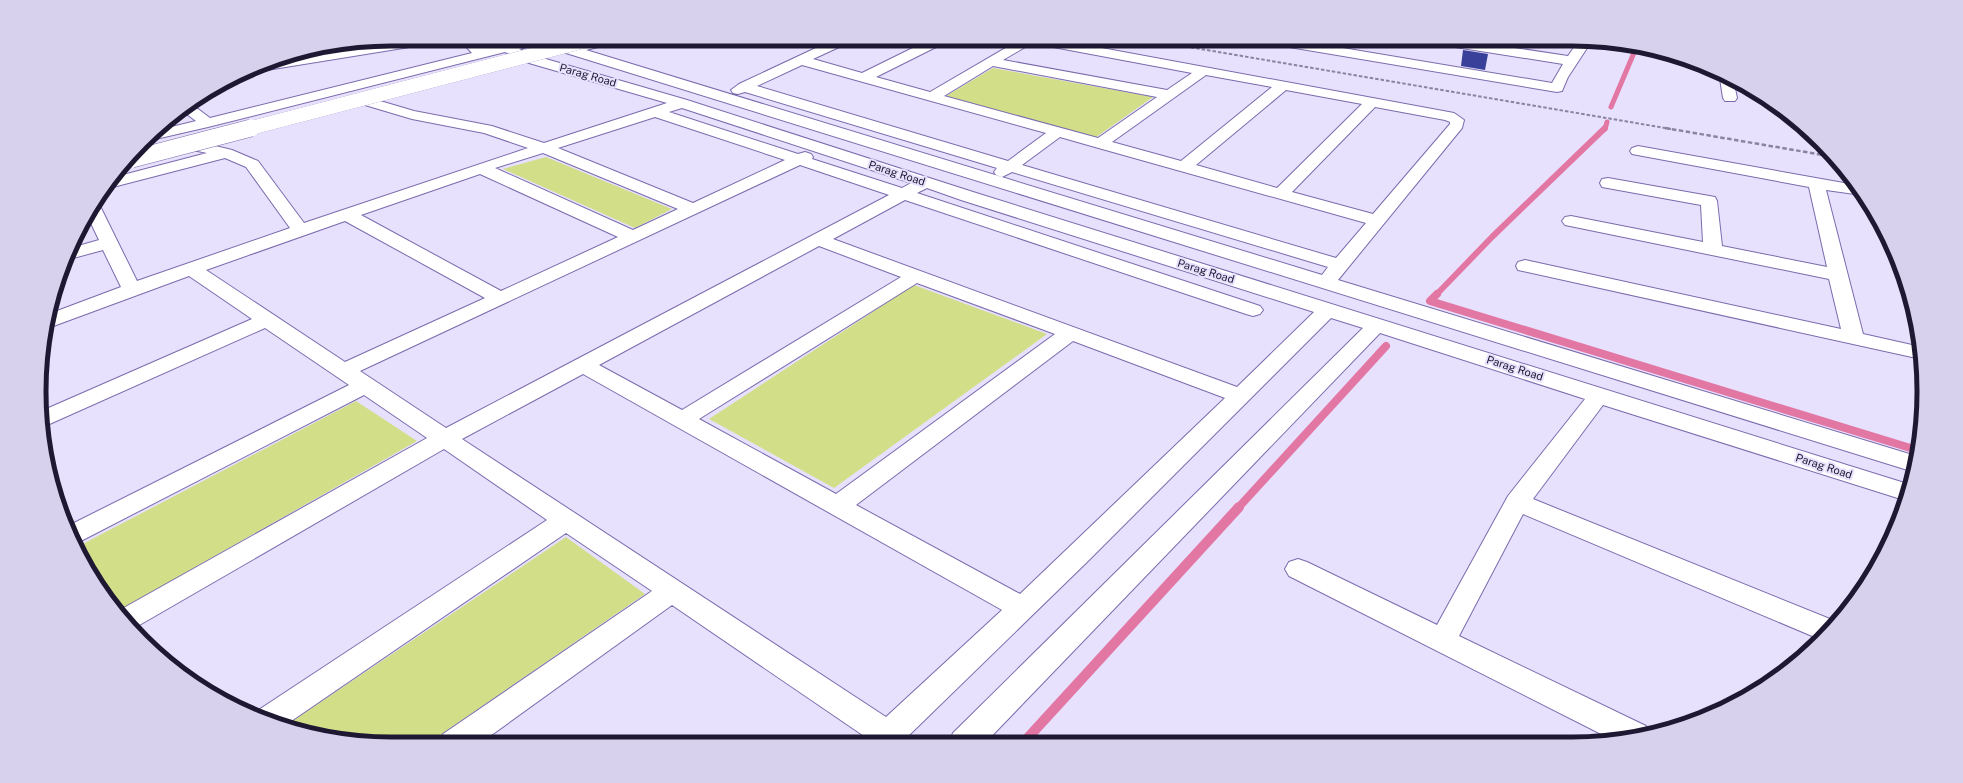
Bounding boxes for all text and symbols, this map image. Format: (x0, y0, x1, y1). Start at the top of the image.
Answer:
street label: Parag Road (558, 61, 618, 89)
street label: Parag Road (867, 158, 927, 188)
street label: Parag Road (1176, 257, 1236, 285)
street label: Parag Road (1485, 353, 1545, 383)
street label: Parag Road (1794, 451, 1854, 481)

